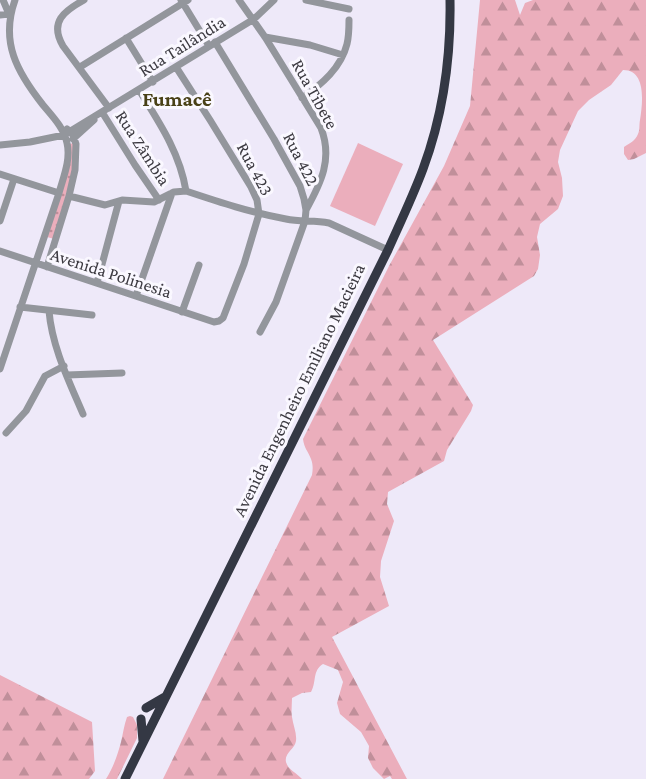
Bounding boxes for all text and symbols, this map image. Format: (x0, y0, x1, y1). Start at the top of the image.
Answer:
street label: Rua Tailândia (135, 11, 229, 81)
street label: Rua Tibete (288, 56, 342, 132)
district label: Fumacê (142, 87, 212, 111)
street label: Rua Zâmbia (111, 107, 175, 189)
street label: Rua 422 (279, 129, 323, 189)
street label: Rua 423 (233, 139, 277, 199)
street label: Avenida Polinesia (48, 244, 174, 302)
street label: Avenida Engenheiro Emiliano Macieira (229, 260, 369, 520)

